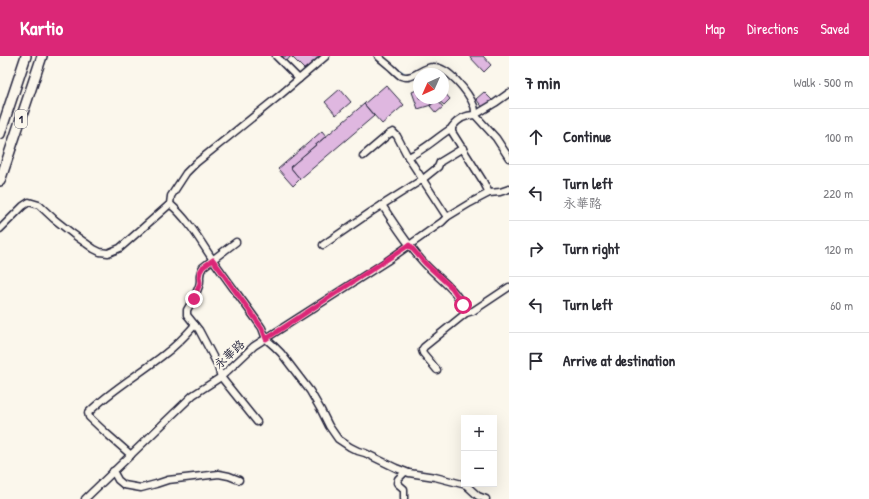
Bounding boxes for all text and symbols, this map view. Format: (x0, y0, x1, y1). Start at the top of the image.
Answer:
text: Kartio (20, 15, 63, 41)
text: Map (705, 19, 725, 38)
text: Directions (747, 19, 798, 38)
text: Saved (820, 19, 849, 38)
north arrow (413, 68, 449, 104)
text: 7 min (525, 71, 560, 94)
text: Walk · 500 m (793, 73, 853, 91)
road number: 1 (15, 110, 27, 128)
icon: ahead (525, 126, 547, 148)
text: Continue (563, 126, 611, 147)
text: 100 m (825, 128, 853, 146)
text: Turn left (563, 173, 613, 194)
icon: left (525, 182, 547, 204)
text: 220 m (823, 184, 853, 202)
text: 永華路 (563, 194, 602, 212)
icon: right (525, 238, 547, 260)
text: Turn right (563, 238, 619, 259)
text: 120 m (825, 240, 853, 258)
route end (185, 290, 203, 308)
icon: left (525, 294, 547, 316)
text: Turn left (563, 294, 613, 315)
route start (454, 296, 472, 314)
text: 60 m (830, 296, 853, 314)
street label: 永華路 (210, 336, 248, 372)
icon: arrive (525, 350, 547, 372)
text: Arrive at destination (563, 350, 675, 371)
map controls (461, 415, 497, 487)
button: + (461, 415, 497, 451)
button: − (461, 451, 497, 487)

